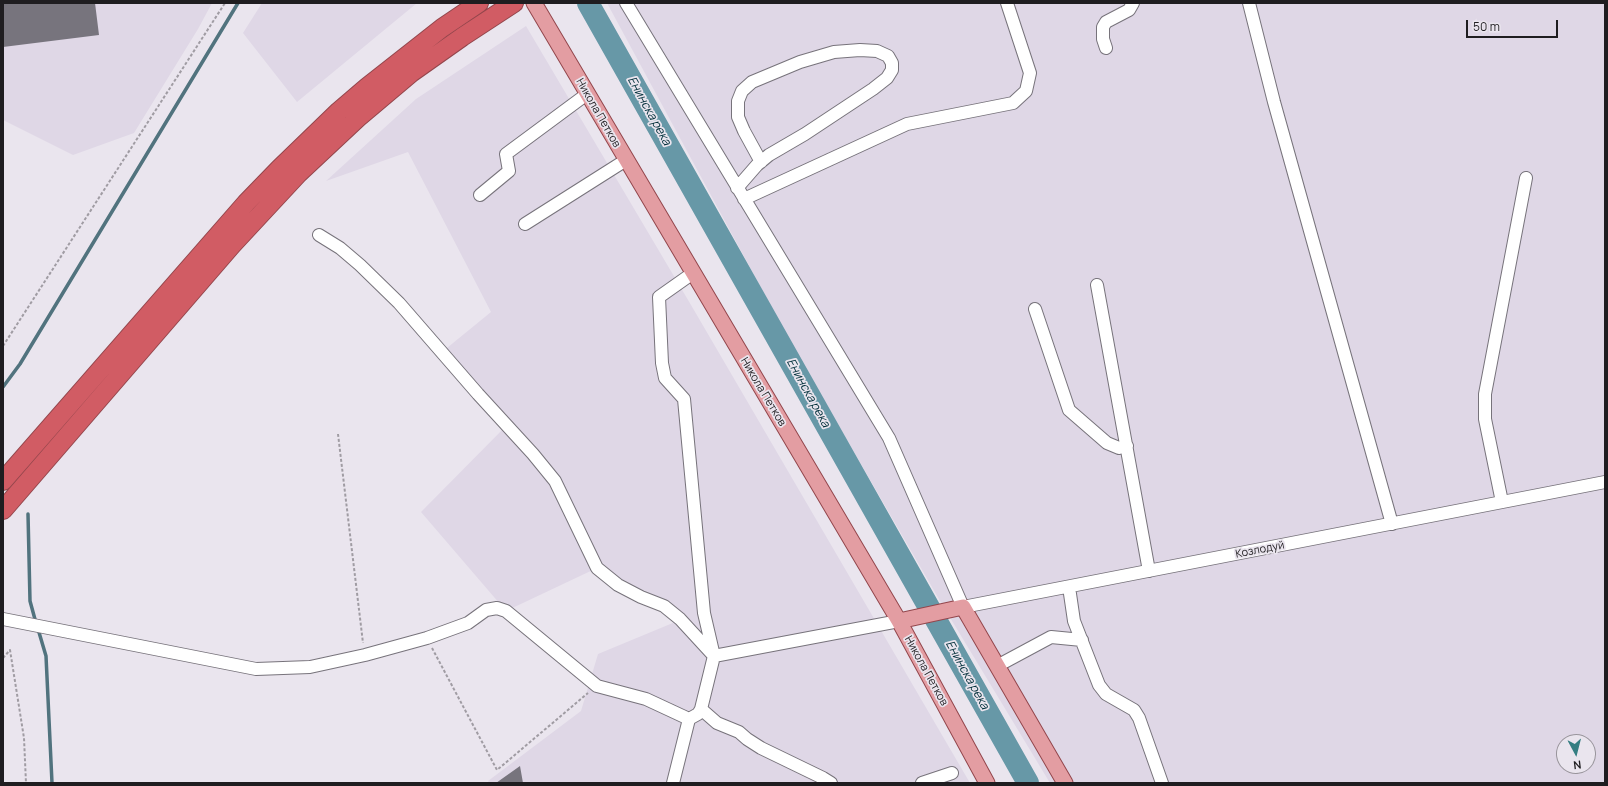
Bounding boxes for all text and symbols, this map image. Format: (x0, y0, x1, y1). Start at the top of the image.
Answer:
scale bar (1468, 12, 1560, 38)
text: 50 m (1473, 18, 1500, 35)
water label: Енинска река (624, 74, 674, 148)
street label: Никола Петков (573, 76, 623, 150)
street label: Никола Петков (737, 355, 789, 429)
water label: Енинска река (783, 356, 833, 430)
street label: Козлодуй (1234, 539, 1286, 561)
street label: Никола Петков (901, 634, 951, 708)
water label: Енинска река (942, 638, 992, 712)
north arrow (1556, 734, 1596, 774)
text: N (1573, 757, 1582, 773)

